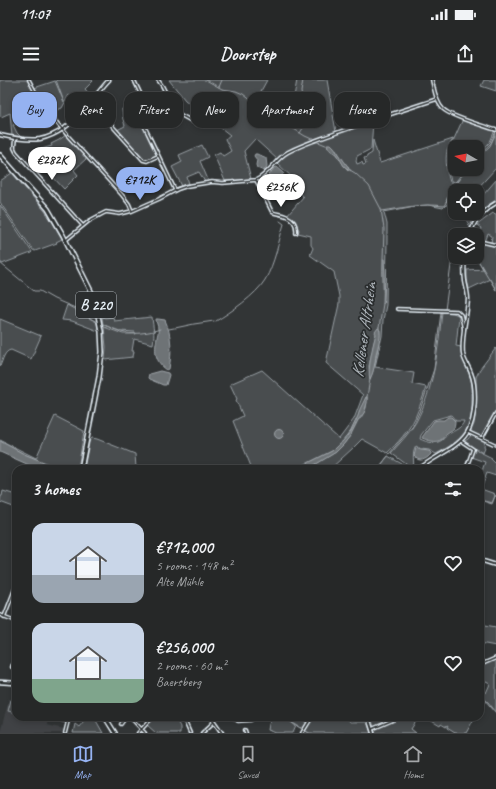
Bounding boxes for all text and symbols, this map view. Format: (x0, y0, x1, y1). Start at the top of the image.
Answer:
text: 11:07 (20, 5, 50, 24)
icon: menu (20, 43, 42, 65)
text: Doorstep (220, 43, 276, 65)
icon: share (454, 43, 476, 65)
chip: Buy (12, 92, 57, 128)
chip: Rent (65, 92, 116, 128)
chip: Filters (124, 92, 183, 128)
chip: New (191, 92, 239, 128)
chip: Apartment (247, 92, 326, 128)
chip: House (334, 92, 390, 128)
north arrow (448, 140, 484, 176)
map controls (448, 140, 484, 264)
pin: €282K (24, 147, 80, 181)
text: €282K (37, 152, 67, 168)
pin: €712K (112, 167, 168, 201)
text: €712K (125, 172, 155, 188)
pin: €256K (253, 174, 309, 208)
text: €256K (266, 179, 296, 195)
button: locate (448, 184, 484, 220)
button: layers (448, 228, 484, 264)
water label: Kellener Altrhein (347, 279, 381, 379)
road number: B 220 (76, 292, 116, 318)
icon: filters (442, 478, 464, 500)
text: 3 homes (32, 479, 80, 500)
text: €712,000 (156, 537, 213, 558)
icon: home (64, 539, 112, 587)
icon: heart (442, 552, 464, 574)
text: 5 rooms · 148 m² (156, 558, 232, 574)
text: Alte Mühle (156, 574, 203, 590)
text: €256,000 (156, 637, 213, 658)
icon: home (64, 639, 112, 687)
icon: heart (442, 652, 464, 674)
text: 2 rooms · 60 m² (156, 658, 226, 674)
text: Baersberg (156, 674, 201, 690)
tab: Map (72, 743, 94, 781)
tab: Saved (237, 743, 259, 781)
tab: Home (402, 743, 424, 781)

